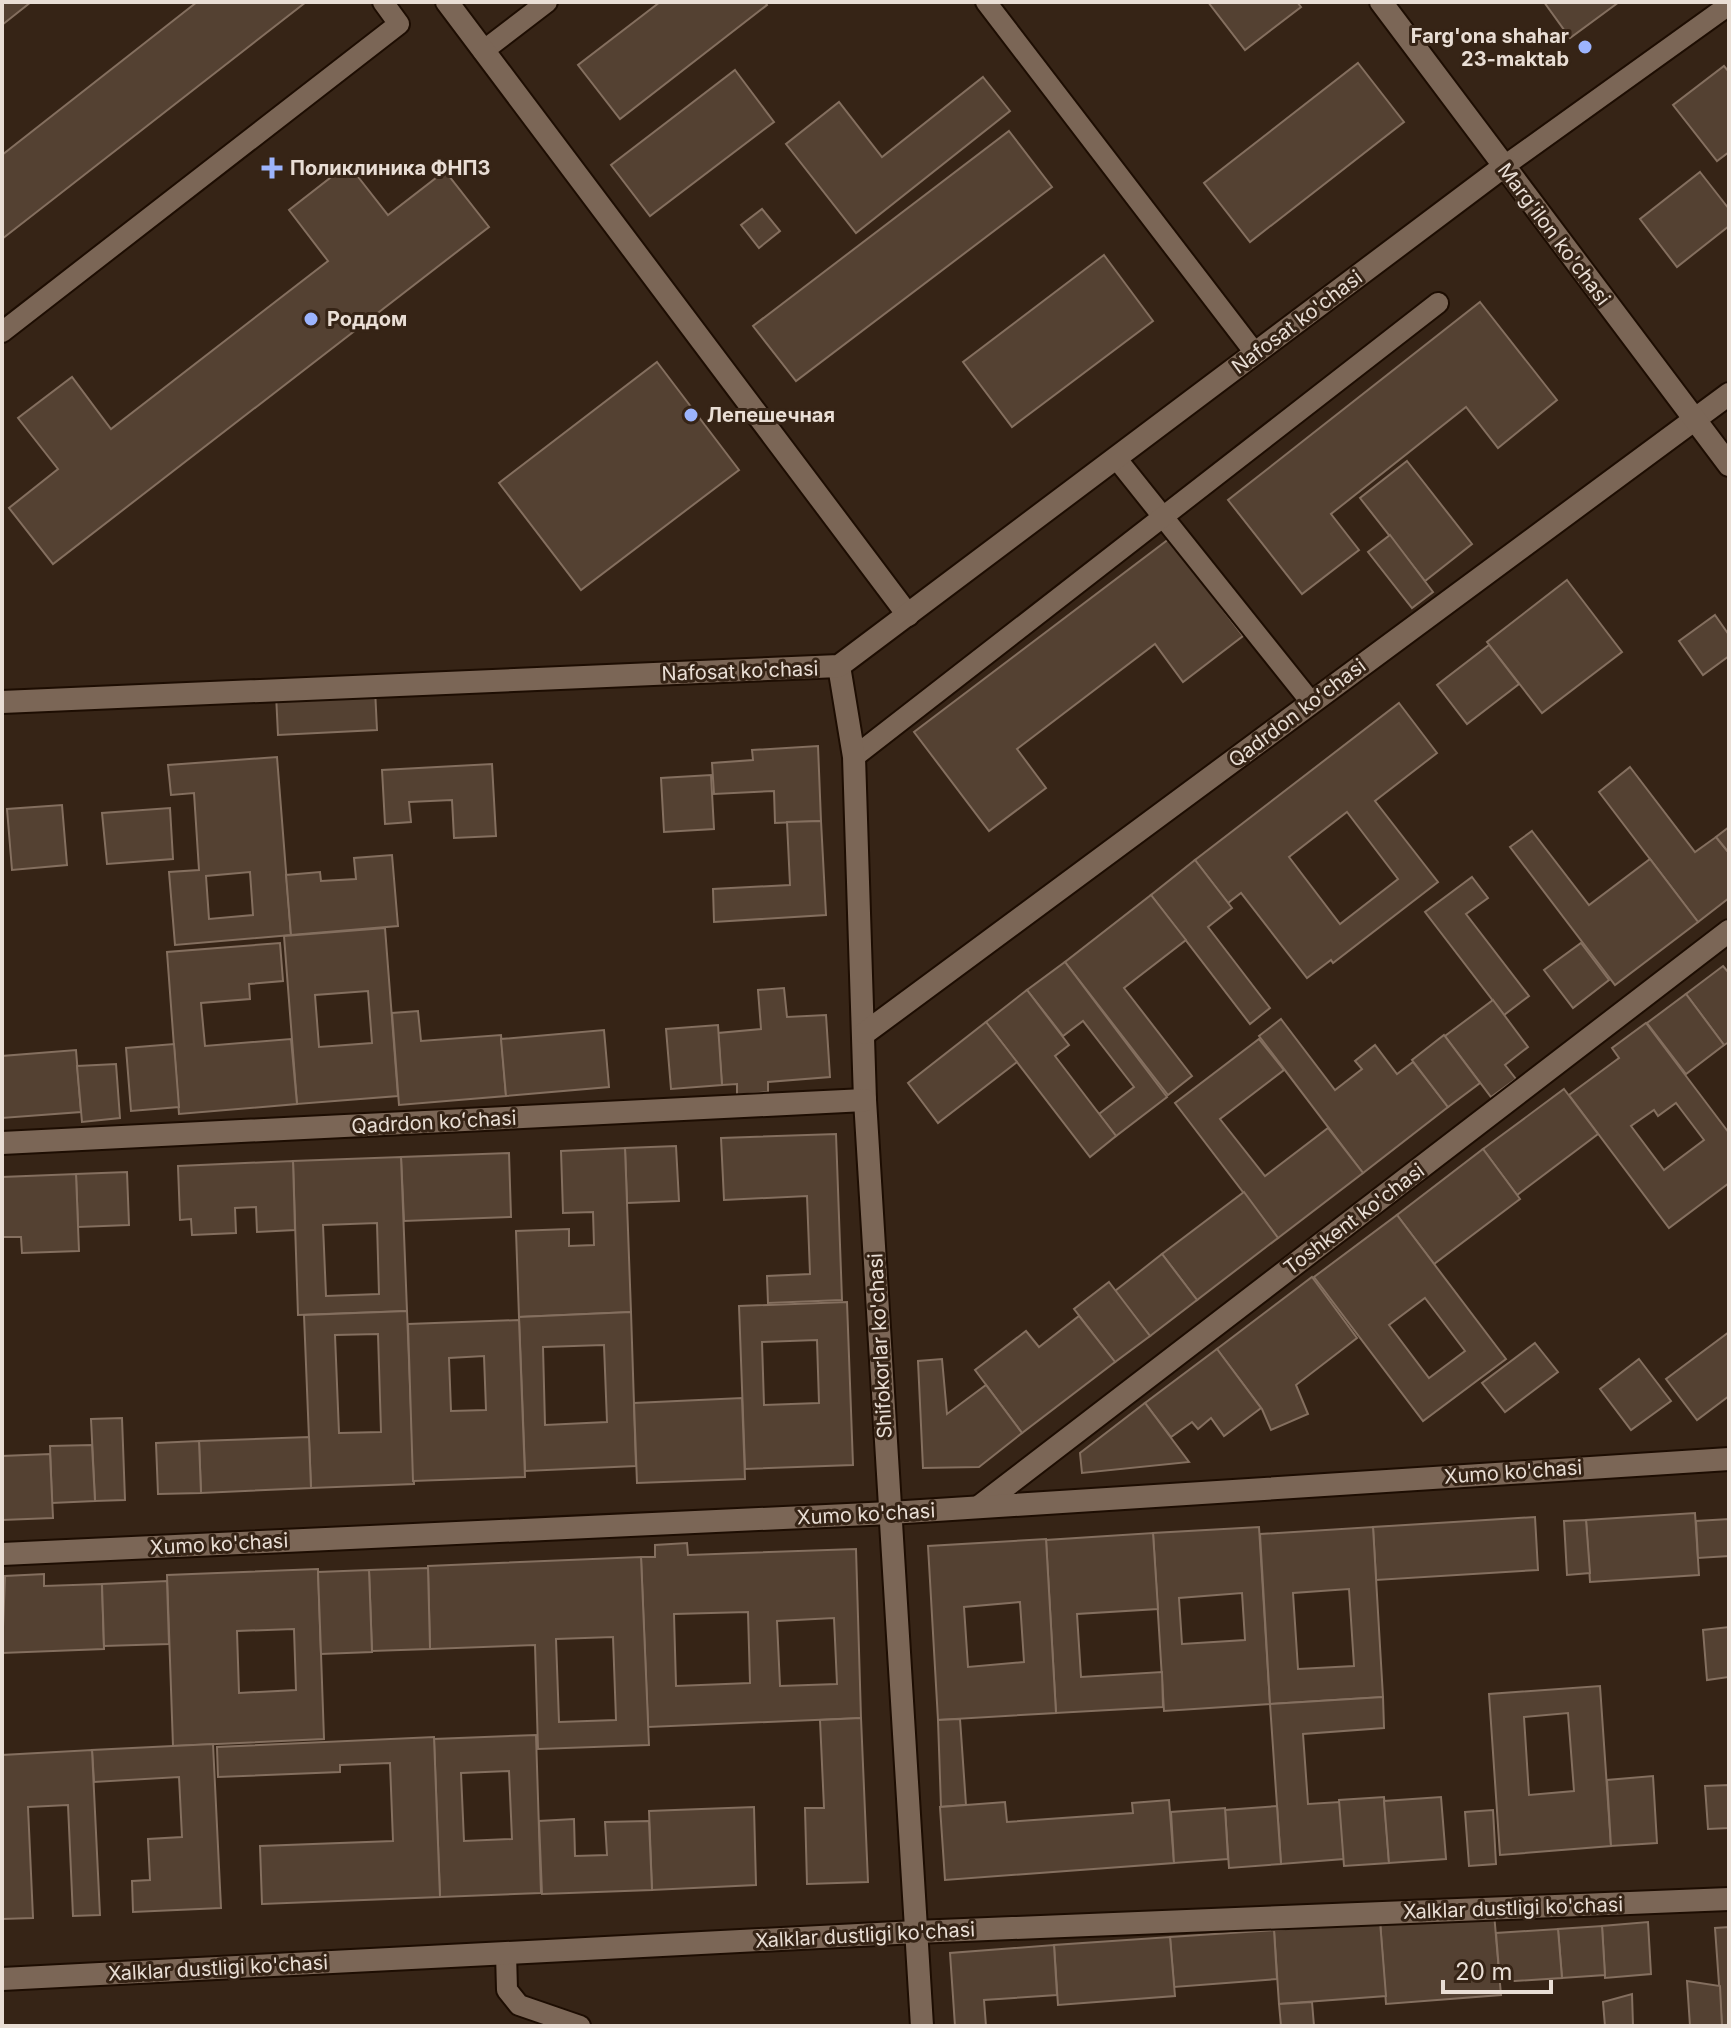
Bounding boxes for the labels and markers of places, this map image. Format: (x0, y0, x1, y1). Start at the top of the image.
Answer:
place label: Farg'ona shahar 23-maktab (1411, 24, 1569, 71)
marker: Farg'ona shahar 23-maktab (1576, 38, 1594, 56)
place label: Поликлиника ФНПЗ (290, 156, 490, 180)
marker: Поликлиника ФНПЗ (261, 157, 283, 179)
place label: Роддом (327, 307, 407, 331)
marker: Роддом (302, 310, 320, 328)
place label: Лепешечная (707, 403, 835, 427)
marker: Лепешечная (682, 406, 700, 424)

